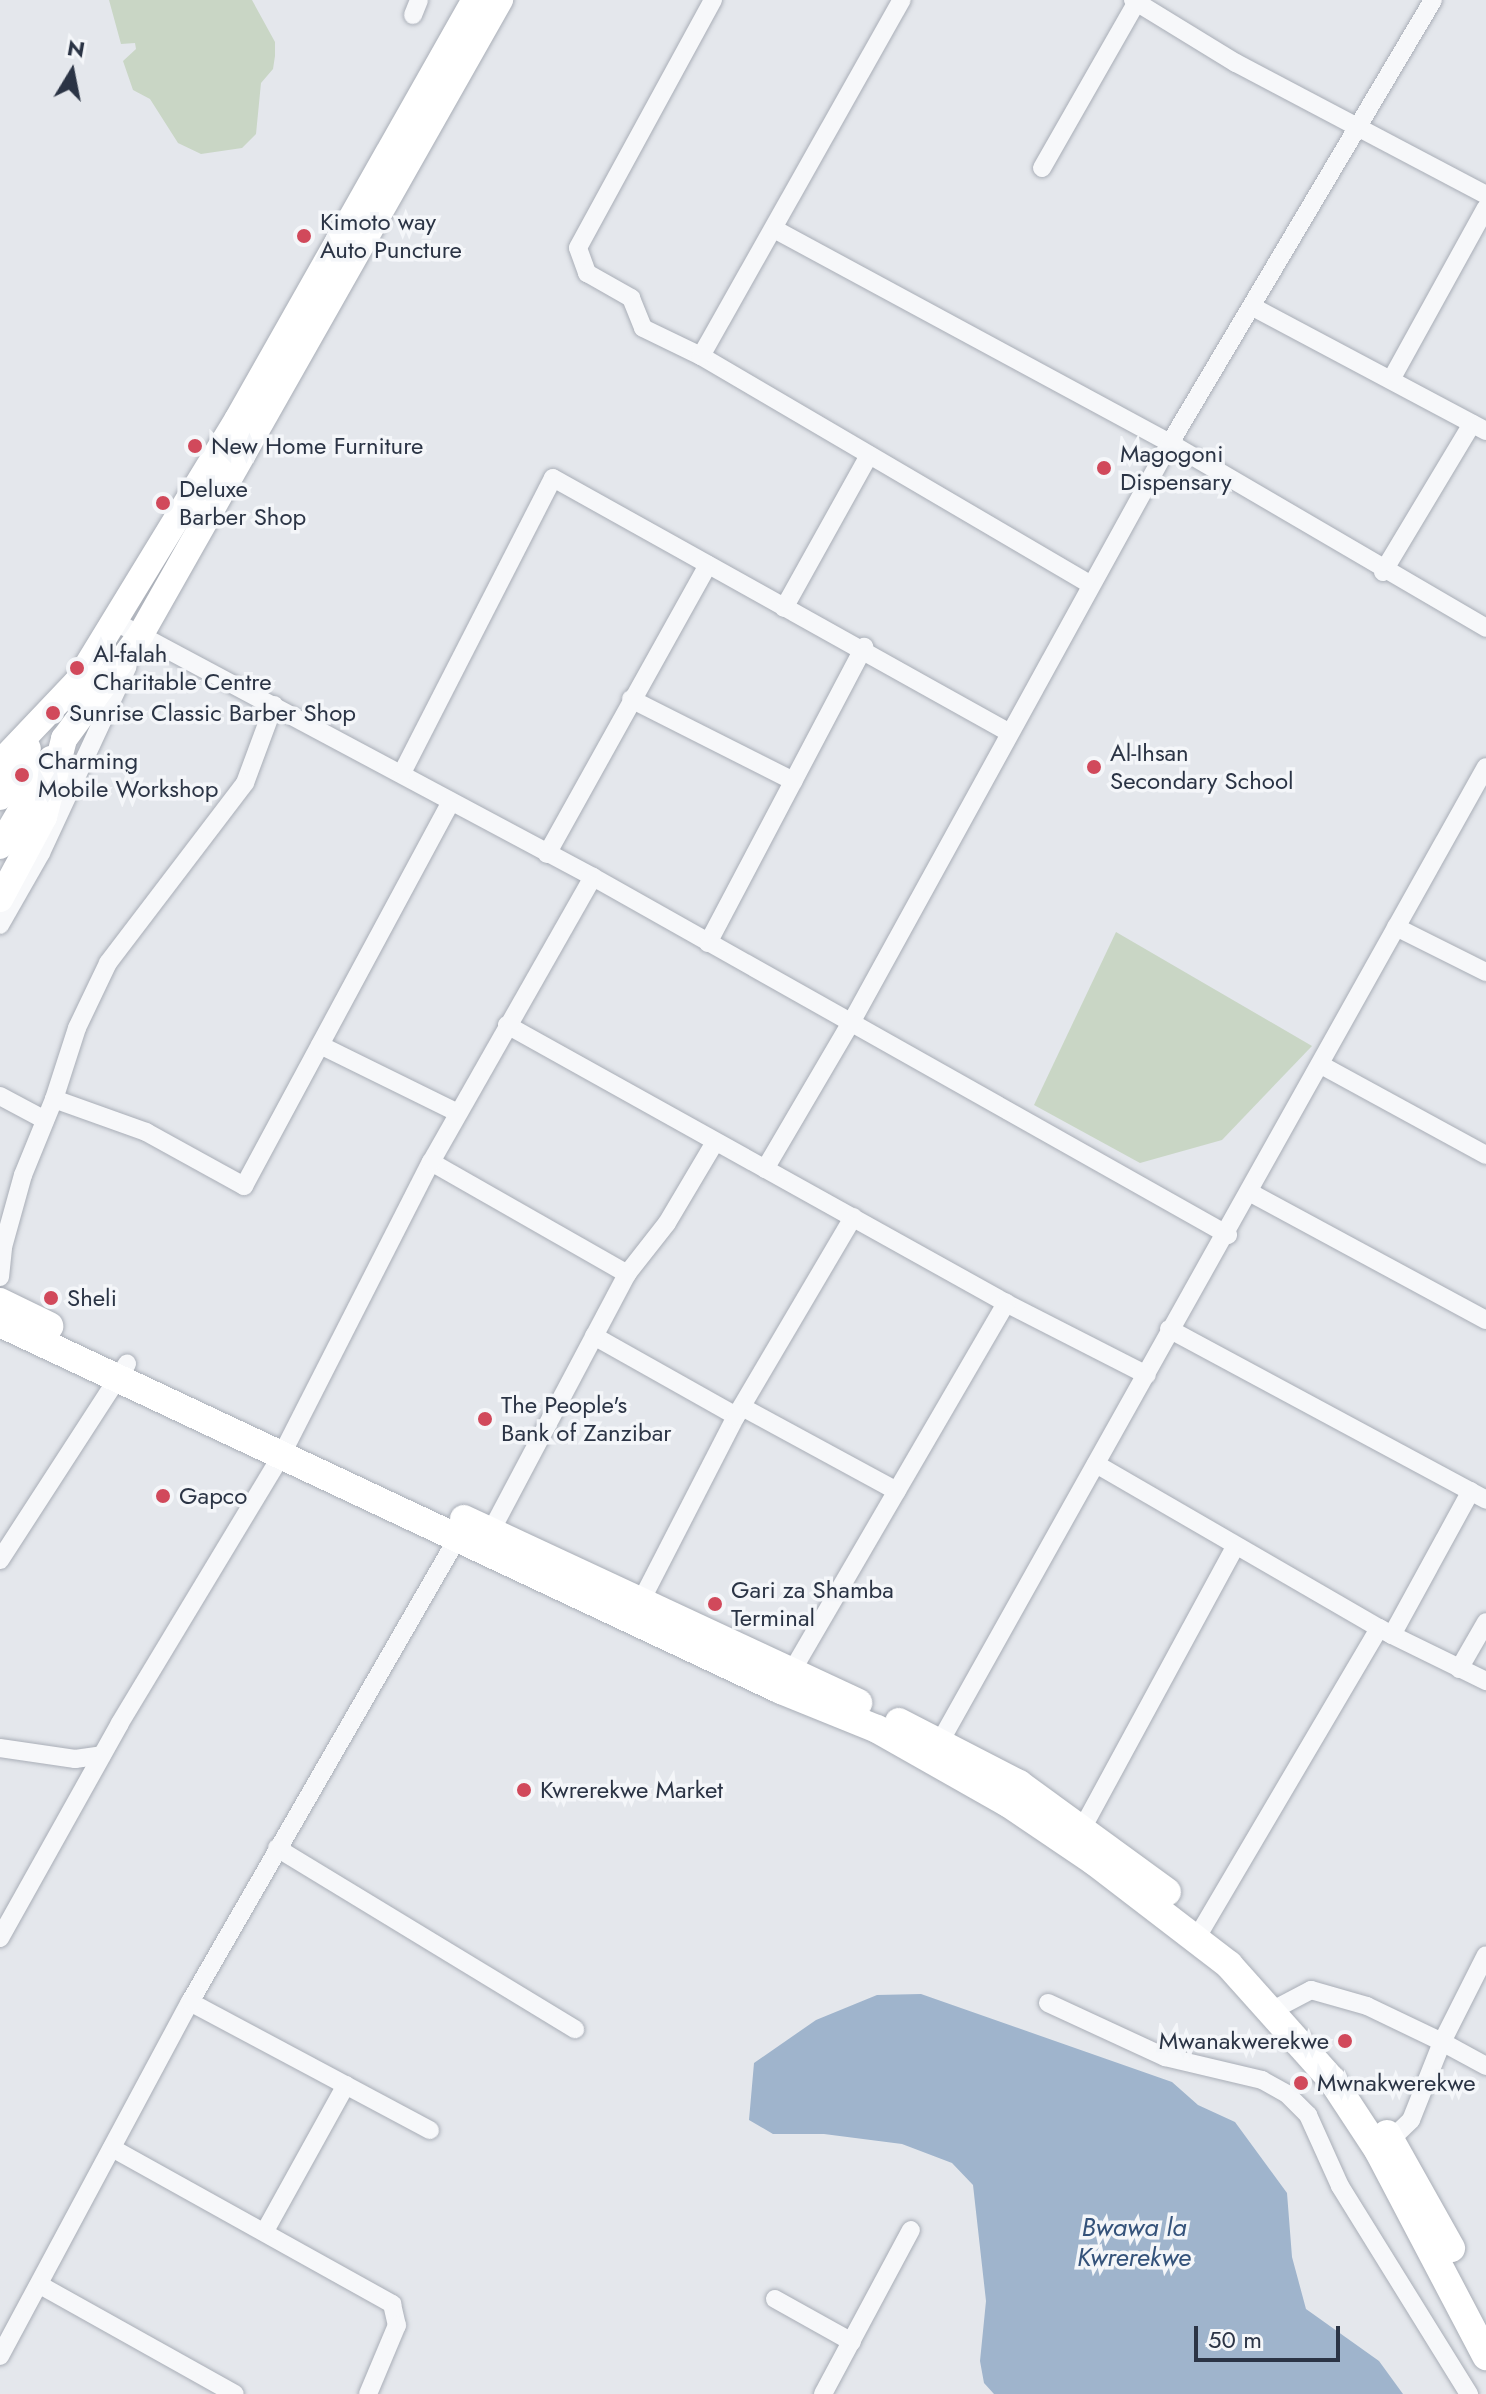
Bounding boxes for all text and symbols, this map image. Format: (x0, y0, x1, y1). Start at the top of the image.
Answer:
text: N (65, 31, 88, 66)
north arrow (32, 32, 112, 112)
place label: Kimoto way Auto Puncture (320, 208, 462, 264)
marker: Kimoto way Auto Puncture (295, 227, 313, 245)
place label: New Home Furniture (211, 432, 423, 460)
marker: New Home Furniture (186, 437, 204, 455)
place label: Magogoni Dispensary (1120, 440, 1232, 496)
marker: Magogoni Dispensary (1095, 459, 1113, 477)
place label: Deluxe Barber Shop (179, 475, 306, 531)
marker: Deluxe Barber Shop (154, 494, 172, 512)
place label: Al-falah Charitable Centre (93, 640, 272, 696)
marker: Al-falah Charitable Centre (68, 659, 86, 677)
place label: Sunrise Classic Barber Shop (69, 699, 356, 727)
marker: Sunrise Classic Barber Shop (44, 704, 62, 722)
place label: Al-Ihsan Secondary School (1110, 739, 1294, 795)
place label: Charming Mobile Workshop (38, 747, 218, 803)
marker: Al-Ihsan Secondary School (1085, 758, 1103, 776)
marker: Charming Mobile Workshop (13, 766, 31, 784)
place label: Sheli (67, 1284, 117, 1312)
marker: Sheli (42, 1289, 60, 1307)
place label: The People's Bank of Zanzibar (501, 1391, 671, 1447)
marker: The People's Bank of Zanzibar (476, 1410, 494, 1428)
place label: Gapco (179, 1482, 247, 1510)
marker: Gapco (154, 1487, 172, 1505)
place label: Gari za Shamba Terminal (731, 1576, 894, 1632)
marker: Gari za Shamba Terminal (706, 1595, 724, 1613)
place label: Kwrerekwe Market (540, 1776, 723, 1804)
marker: Kwrerekwe Market (515, 1781, 533, 1799)
place label: Mwanakwerekwe (1159, 2027, 1329, 2055)
marker: Mwanakwerekwe (1336, 2032, 1354, 2050)
place label: Mwnakwerekwe (1317, 2069, 1476, 2097)
marker: Mwnakwerekwe (1292, 2074, 1310, 2092)
water label: Bwawa la Kwrerekwe (1077, 2212, 1191, 2274)
scale bar (1198, 2310, 1344, 2360)
text: 50 m (1208, 2322, 1262, 2357)

